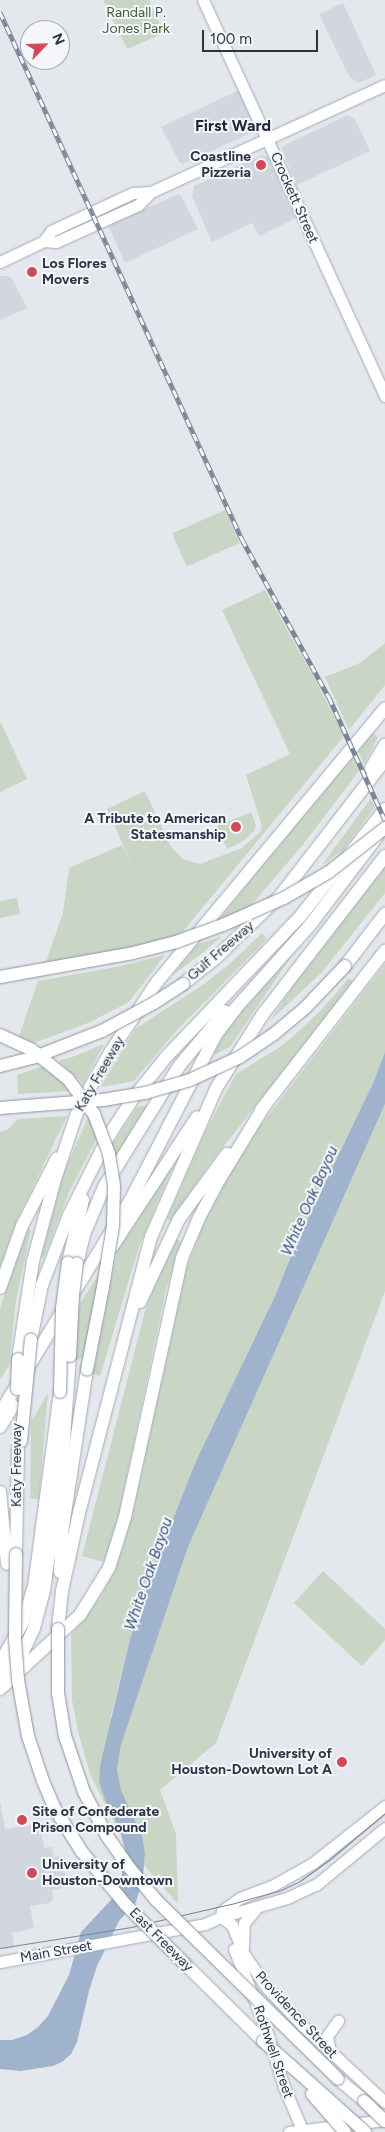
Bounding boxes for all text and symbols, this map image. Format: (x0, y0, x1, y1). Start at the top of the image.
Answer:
park label: Randall P. Jones Park (102, 5, 170, 38)
north arrow (20, 20, 70, 70)
scale bar (205, 20, 321, 52)
text: 100 m (210, 30, 252, 48)
text: N (48, 31, 68, 47)
district label: First Ward (195, 116, 271, 136)
place label: Coastline Pizzeria (190, 149, 251, 182)
street label: Crockett Street (266, 150, 322, 246)
marker: Coastline Pizzeria (255, 159, 267, 171)
place label: Los Flores Movers (42, 256, 106, 288)
marker: Los Flores Movers (26, 266, 38, 278)
place label: A Tribute to American Statesmanship (84, 811, 226, 844)
marker: A Tribute to American Statesmanship (230, 821, 242, 833)
street label: Gulf Freeway (184, 918, 258, 984)
street label: Katy Freeway (72, 1033, 128, 1115)
water label: White Oak Bayou (278, 1143, 342, 1259)
street label: Katy Freeway (9, 1423, 25, 1507)
water label: White Oak Bayou (121, 1515, 177, 1633)
place label: University of Houston-Dowtown Lot A (171, 1746, 332, 1778)
marker: University of Houston-Dowtown Lot A (336, 1756, 348, 1768)
place label: Site of Confederate Prison Compound (32, 1804, 159, 1836)
marker: Site of Confederate Prison Compound (16, 1814, 28, 1826)
place label: University of Houston-Downtown (42, 1857, 173, 1890)
marker: University of Houston-Downtown (26, 1867, 38, 1879)
street label: East Freeway (126, 1905, 196, 1975)
street label: Main Street (19, 1937, 93, 1967)
street label: Providence Street (251, 1968, 341, 2062)
street label: Rothwell Street (249, 2003, 297, 2101)

